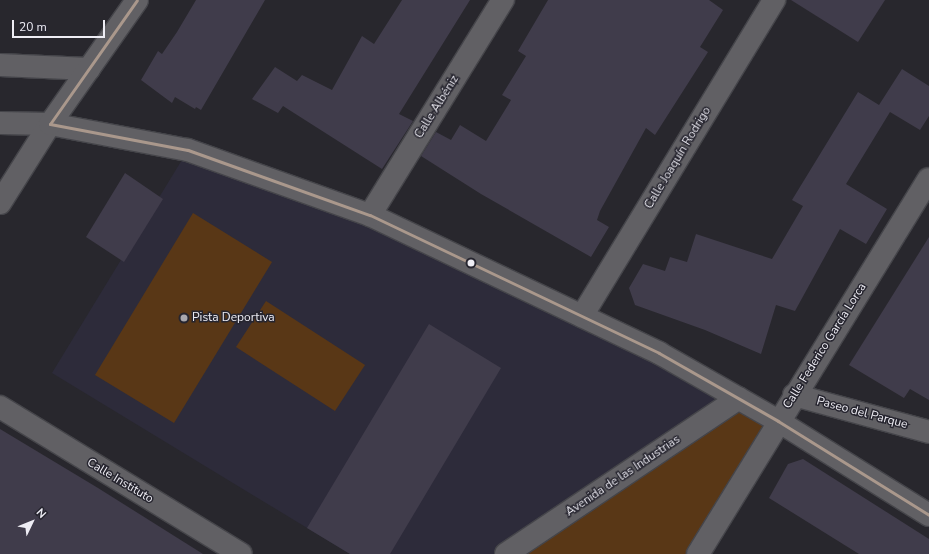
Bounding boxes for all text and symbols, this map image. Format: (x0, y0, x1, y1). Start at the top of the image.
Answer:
scale bar (14, 12, 107, 38)
text: 20 m (19, 19, 47, 35)
street label: Calle Albéniz (412, 73, 462, 141)
street label: Calle Joaquín Rodrigo (642, 104, 714, 212)
unlabelled marker (466, 258, 476, 268)
street label: Calle Federico García Lorca (780, 281, 870, 411)
place label: Pista Deportiva (192, 311, 275, 325)
marker: Pista Deportiva (179, 313, 189, 323)
street label: Paseo del Parque (815, 394, 909, 432)
street label: Avenida de las Industrias (563, 432, 683, 520)
street label: Calle Instituto (84, 455, 156, 507)
north arrow (12, 502, 52, 542)
text: N (33, 505, 49, 522)

